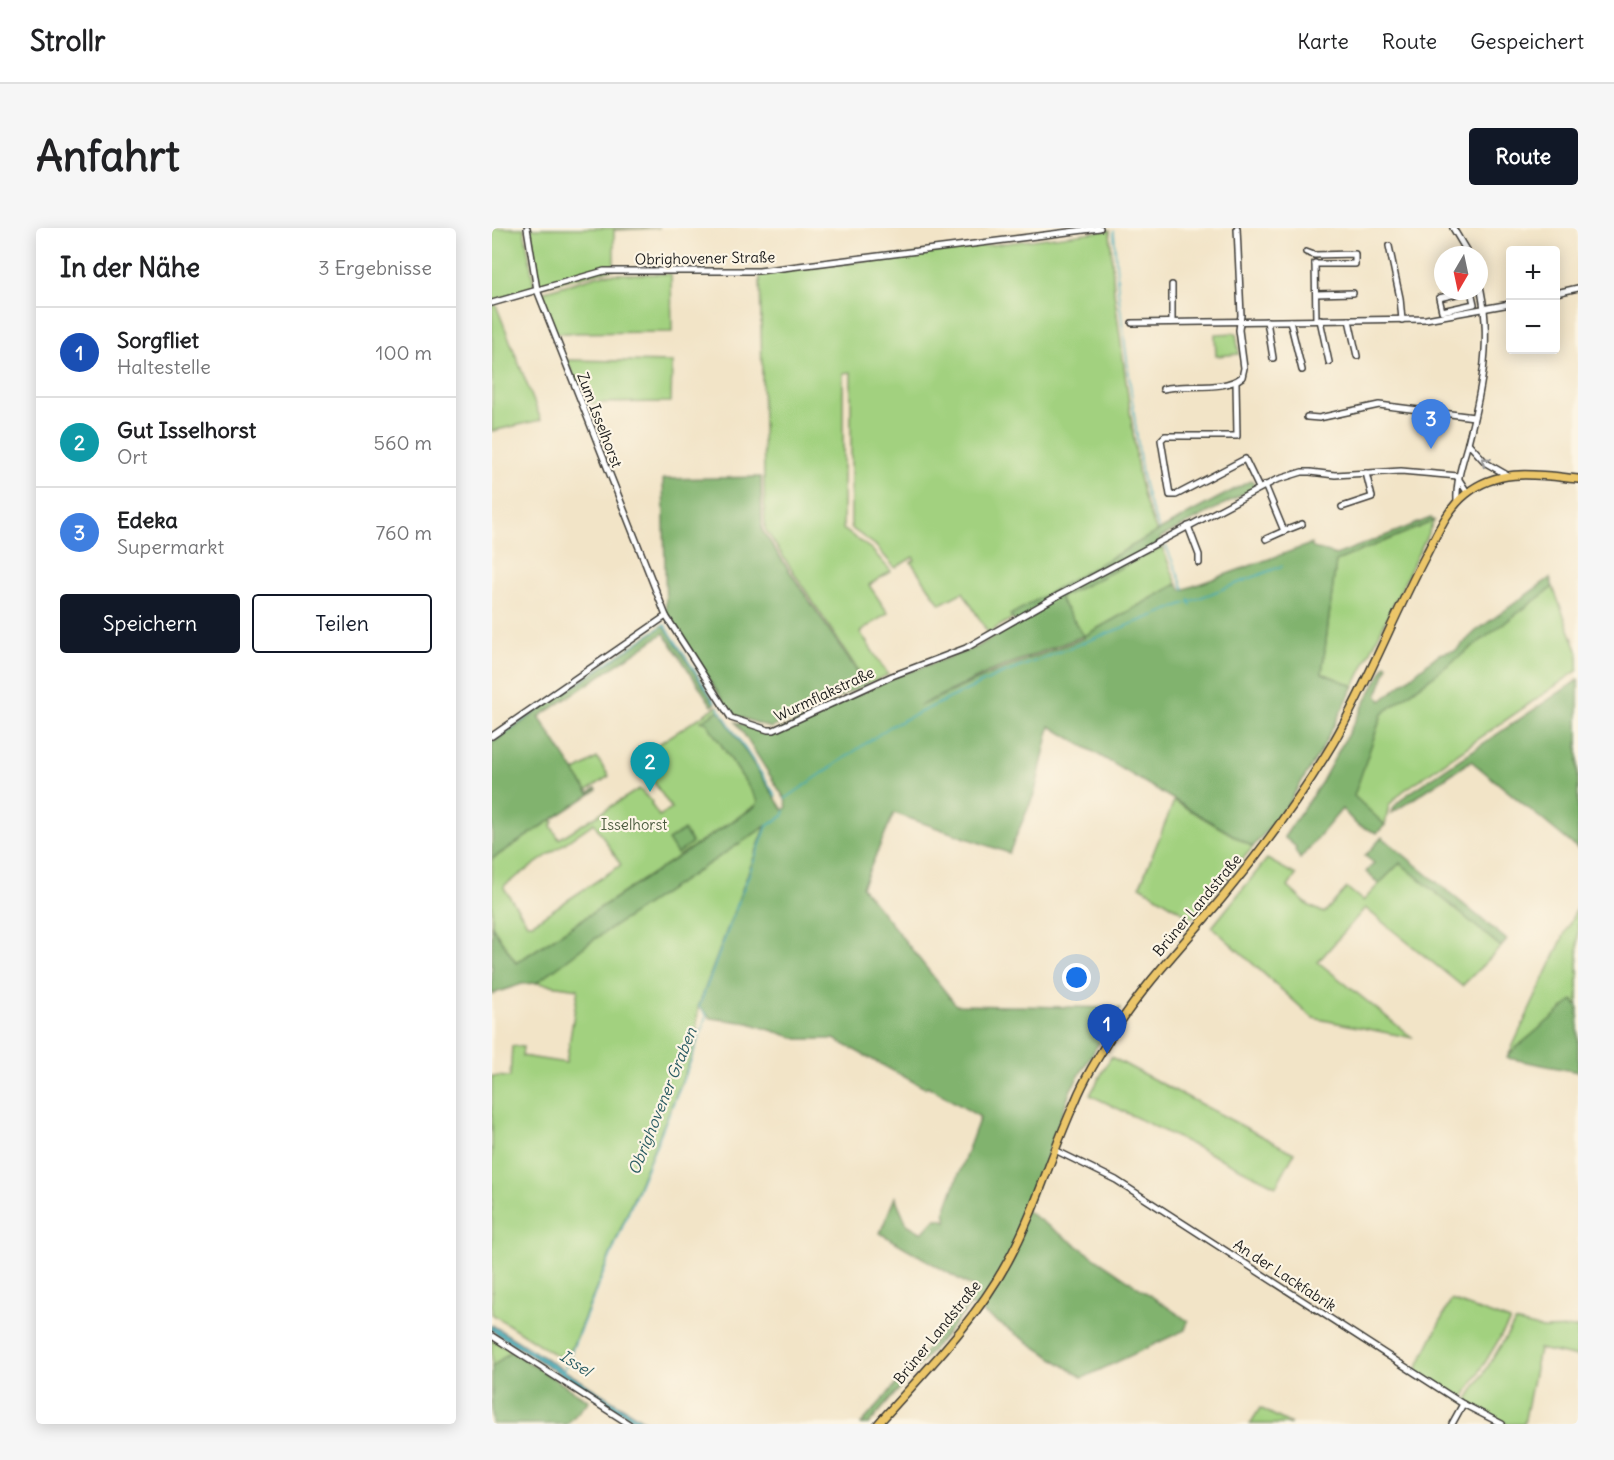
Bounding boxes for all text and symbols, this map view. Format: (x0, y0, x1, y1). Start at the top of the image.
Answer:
text: Strollr (30, 23, 105, 59)
text: Karte (1297, 28, 1349, 55)
text: Route (1382, 28, 1437, 55)
text: Gespeichert (1470, 28, 1584, 55)
button: Route (1469, 128, 1578, 185)
text: Anfahrt (36, 130, 180, 182)
north arrow (1434, 246, 1488, 300)
map controls (1506, 246, 1560, 354)
button: + (1506, 246, 1560, 300)
street label: Obrighovener Straße (635, 247, 775, 269)
text: In der Nähe (60, 251, 200, 284)
text: 3 Ergebnisse (318, 255, 432, 280)
button: − (1506, 300, 1560, 354)
text: Sorgfliet (117, 326, 199, 354)
text: 1 (76, 340, 83, 365)
text: 100 m (375, 340, 432, 365)
text: Haltestelle (117, 354, 211, 379)
street label: Zum Isselhorst (573, 370, 627, 470)
pin: 3 (1412, 400, 1450, 449)
text: Gut Isselhorst (117, 416, 256, 444)
text: 2 (74, 430, 85, 455)
text: 560 m (374, 430, 432, 455)
text: Ort (117, 444, 147, 469)
one-way arrow (1481, 458, 1492, 469)
text: Edeka (117, 506, 178, 534)
text: 3 (74, 520, 85, 545)
text: 760 m (375, 520, 432, 545)
text: Supermarkt (117, 534, 224, 559)
button: Speichern (60, 594, 240, 653)
button: Teilen (252, 594, 432, 653)
street label: Wurmflakstraße (771, 662, 877, 726)
pin: 2 (630, 742, 670, 792)
park label: Isselhorst (601, 815, 667, 834)
street label: Brüner Landstraße (1149, 850, 1245, 960)
your location (1062, 963, 1091, 992)
pin: 1 (1088, 1004, 1126, 1054)
water label: Obrighovener Graben (623, 1024, 701, 1177)
street label: An der Lackfabrik (1230, 1235, 1340, 1316)
street label: Brüner Landstraße (889, 1276, 985, 1388)
water label: Issel (556, 1345, 598, 1382)

